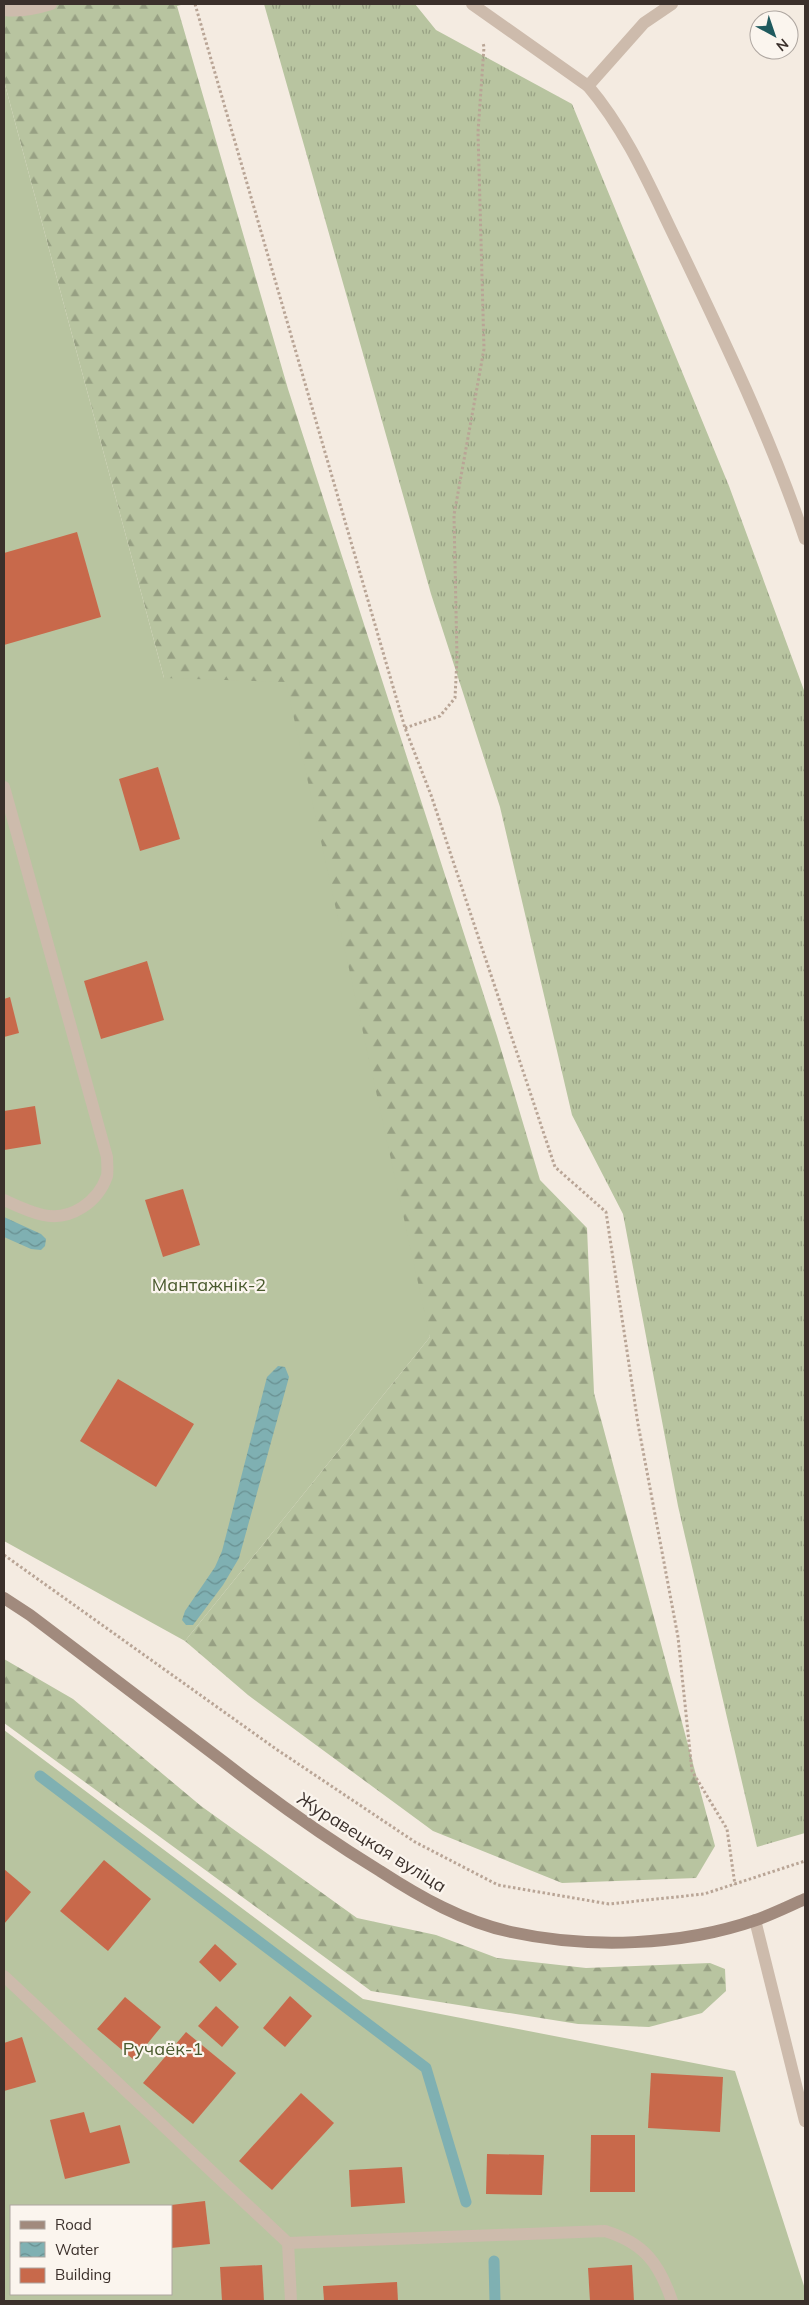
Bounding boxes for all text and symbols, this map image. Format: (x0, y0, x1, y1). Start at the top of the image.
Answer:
north arrow (749, 10, 799, 60)
text: N (773, 35, 792, 55)
park label: Мантажнік-2 (152, 1273, 266, 1296)
street label: Журавецкая вуліца (293, 1787, 451, 1897)
park label: Ручаёк-1 (123, 2037, 203, 2060)
legend (10, 2205, 172, 2295)
text: Road (55, 2215, 92, 2234)
text: Water (55, 2240, 99, 2259)
text: Building (55, 2265, 111, 2284)

